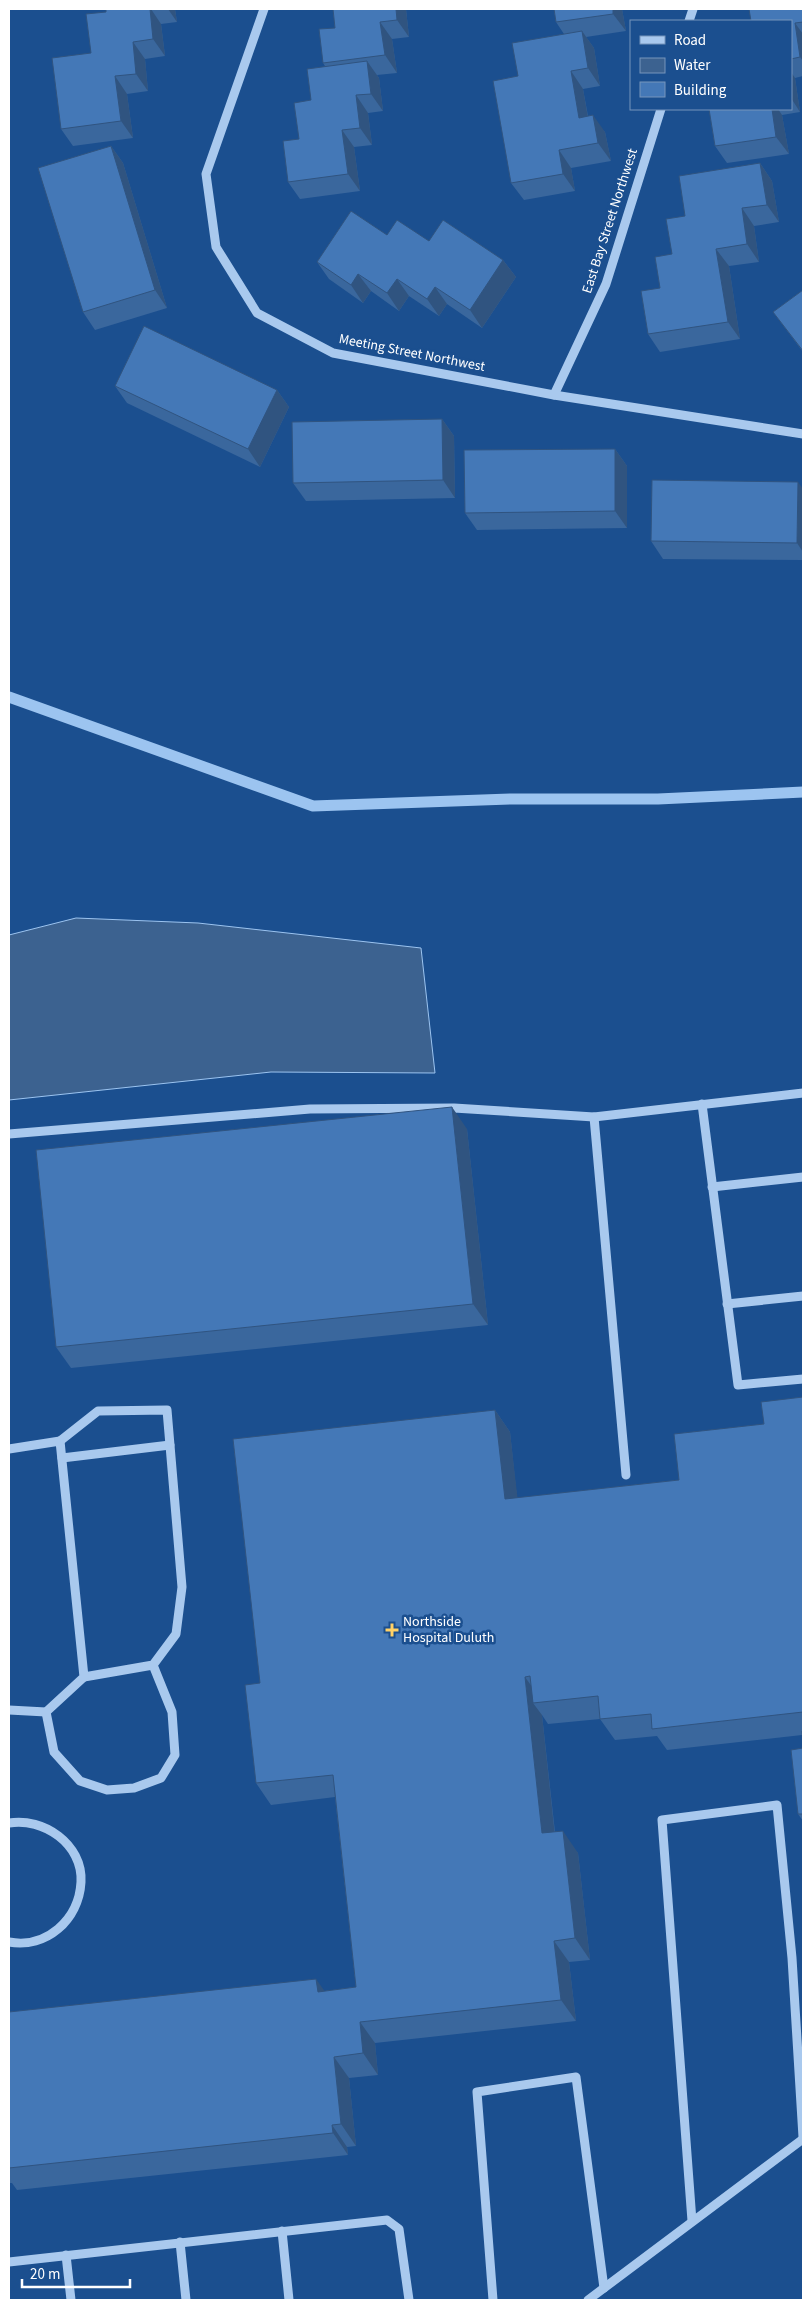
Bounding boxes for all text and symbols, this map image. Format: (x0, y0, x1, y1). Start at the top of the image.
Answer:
legend (630, 20, 792, 110)
text: Road (674, 30, 706, 51)
text: Water (674, 55, 711, 76)
text: Building (674, 80, 727, 101)
street label: East Bay Street Northwest (577, 146, 643, 296)
street label: Meeting Street Northwest (337, 329, 487, 377)
place label: Northside Hospital Duluth (403, 1612, 494, 1648)
marker: Northside Hospital Duluth (385, 1623, 399, 1637)
scale bar (22, 2256, 130, 2288)
text: 20 m (30, 2264, 60, 2285)

